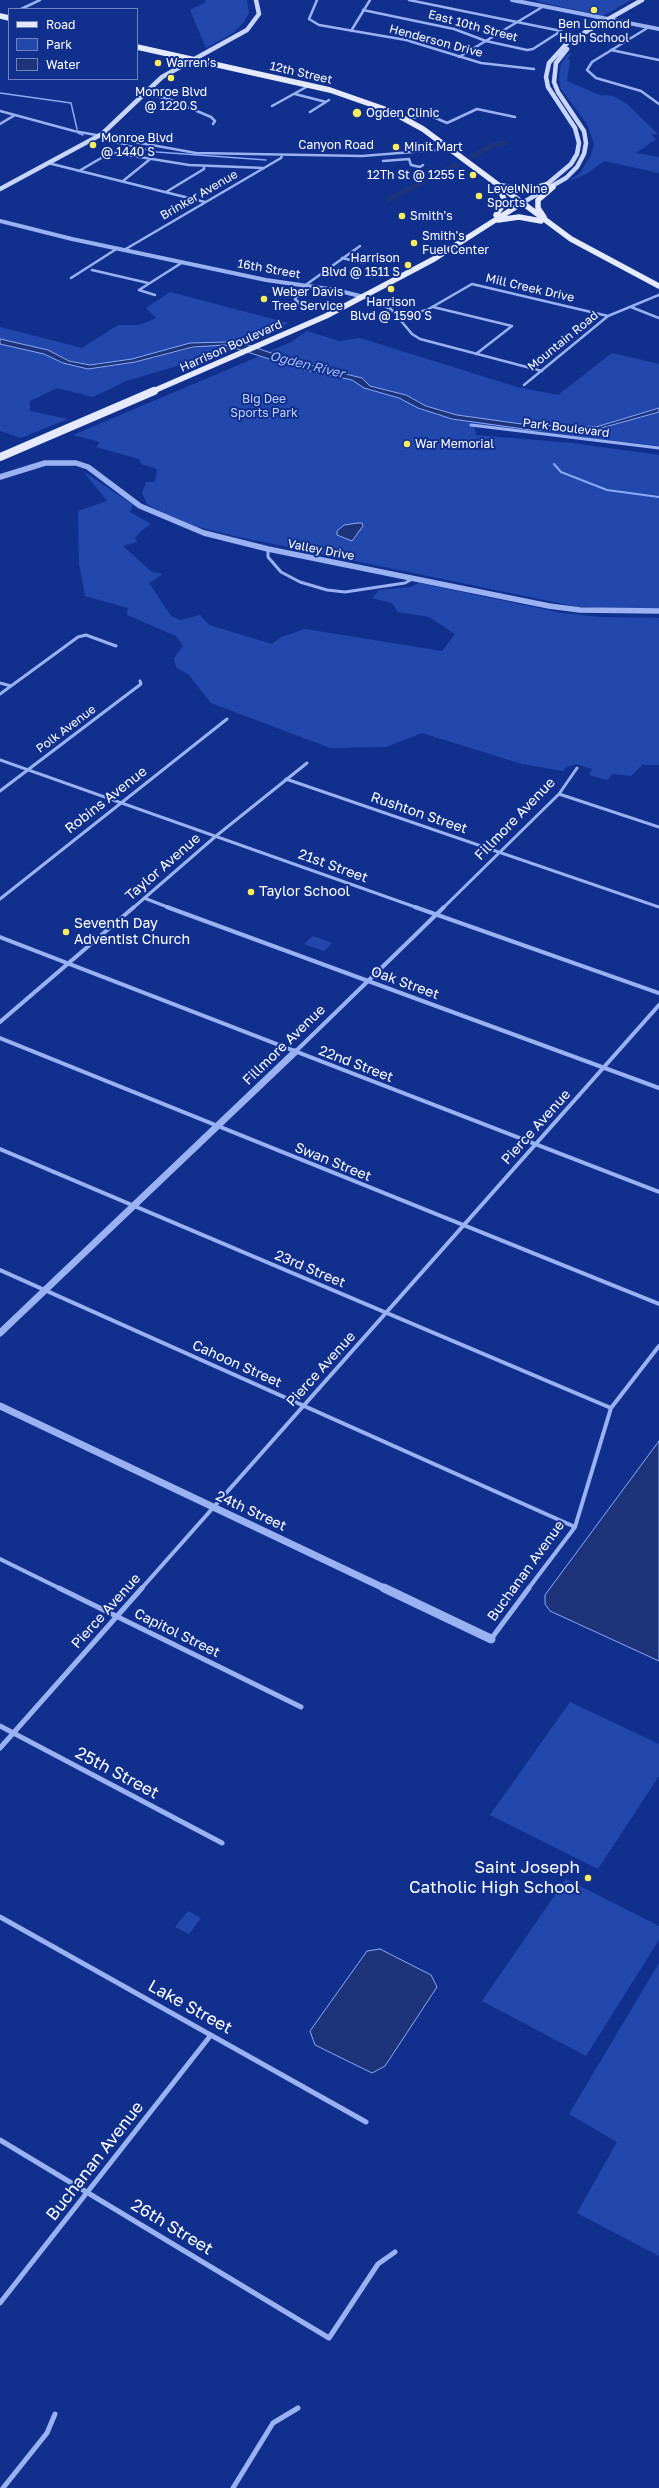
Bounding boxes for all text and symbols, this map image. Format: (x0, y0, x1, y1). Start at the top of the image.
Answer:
marker: Ben Lomond High School (589, 5, 599, 15)
street label: East 10th Street (427, 7, 519, 45)
legend (8, 8, 138, 80)
text: Road (46, 17, 75, 32)
place label: Ben Lomond High School (558, 17, 630, 45)
street label: Henderson Drive (388, 22, 484, 60)
text: Park (46, 37, 72, 52)
place label: Warren's (166, 56, 216, 70)
text: Water (46, 57, 80, 72)
marker: Warren's (153, 58, 163, 68)
street label: 12th Street (268, 59, 334, 87)
marker: Monroe Blvd @ 1220 S (166, 73, 176, 83)
place label: Monroe Blvd @ 1220 S (135, 85, 207, 113)
place label: Ogden Clinic (366, 106, 439, 120)
marker: Ogden Clinic (351, 107, 363, 119)
place label: Monroe Blvd @ 1440 S (101, 131, 173, 159)
street label: Canyon Road (298, 138, 374, 152)
marker: Monroe Blvd @ 1440 S (88, 140, 98, 150)
place label: Minit Mart (404, 140, 463, 154)
marker: Minit Mart (391, 142, 401, 152)
street label: Brinker Avenue (158, 167, 240, 223)
place label: 12Th St @ 1255 E (367, 168, 465, 182)
marker: 12Th St @ 1255 E (468, 170, 478, 180)
place label: Level Nine Sports (487, 182, 547, 210)
marker: Level Nine Sports (474, 191, 484, 201)
place label: Smith's (410, 209, 453, 223)
marker: Smith's (397, 211, 407, 221)
place label: Smith's Fuel Center (422, 229, 489, 257)
marker: Smith's Fuel Center (409, 238, 419, 248)
place label: Harrison Blvd @ 1511 S (321, 251, 400, 279)
street label: 16th Street (236, 256, 302, 282)
marker: Harrison Blvd @ 1511 S (403, 260, 413, 270)
street label: Mill Creek Drive (484, 271, 576, 305)
marker: Harrison Blvd @ 1590 S (386, 284, 396, 294)
place label: Weber Davis Tree Service (272, 285, 343, 313)
marker: Weber Davis Tree Service (259, 294, 269, 304)
place label: Harrison Blvd @ 1590 S (350, 295, 432, 323)
street label: Mountain Road (525, 308, 601, 374)
street label: Harrison Boulevard (178, 317, 284, 375)
water label: Ogden River (268, 348, 346, 382)
park label: Big Dee Sports Park (230, 392, 298, 420)
street label: Park Boulevard (522, 416, 610, 440)
place label: War Memorial (415, 437, 494, 451)
marker: War Memorial (402, 439, 412, 449)
street label: Valley Drive (286, 536, 356, 564)
street label: Polk Avenue (33, 702, 99, 756)
street label: Robins Avenue (62, 763, 150, 837)
street label: Fillmore Avenue (471, 774, 559, 864)
street label: Rushton Street (368, 789, 470, 837)
street label: Taylor Avenue (122, 830, 204, 904)
street label: 21st Street (296, 846, 370, 886)
place label: Taylor School (259, 884, 350, 900)
marker: Taylor School (246, 887, 256, 897)
place label: Seventh Day Adventist Church (74, 916, 190, 948)
marker: Seventh Day Adventist Church (61, 927, 71, 937)
street label: Oak Street (369, 963, 441, 1003)
street label: Fillmore Avenue (239, 1001, 329, 1089)
street label: 22nd Street (316, 1042, 396, 1086)
street label: Pierce Avenue (498, 1086, 574, 1168)
street label: Swan Street (292, 1139, 374, 1185)
street label: 23rd Street (272, 1247, 348, 1291)
street label: Pierce Avenue (283, 1328, 359, 1410)
street label: Cahoon Street (190, 1337, 284, 1391)
street label: 24th Street (213, 1487, 289, 1535)
street label: Buchanan Avenue (484, 1518, 568, 1624)
street label: Pierce Avenue (68, 1570, 144, 1652)
street label: Capitol Street (131, 1605, 223, 1661)
street label: 25th Street (72, 1743, 162, 1803)
place label: Saint Joseph Catholic High School (409, 1858, 580, 1898)
marker: Saint Joseph Catholic High School (583, 1873, 593, 1883)
street label: Lake Street (144, 1975, 236, 2039)
street label: Buchanan Avenue (42, 2097, 148, 2225)
street label: 26th Street (127, 2195, 217, 2259)

